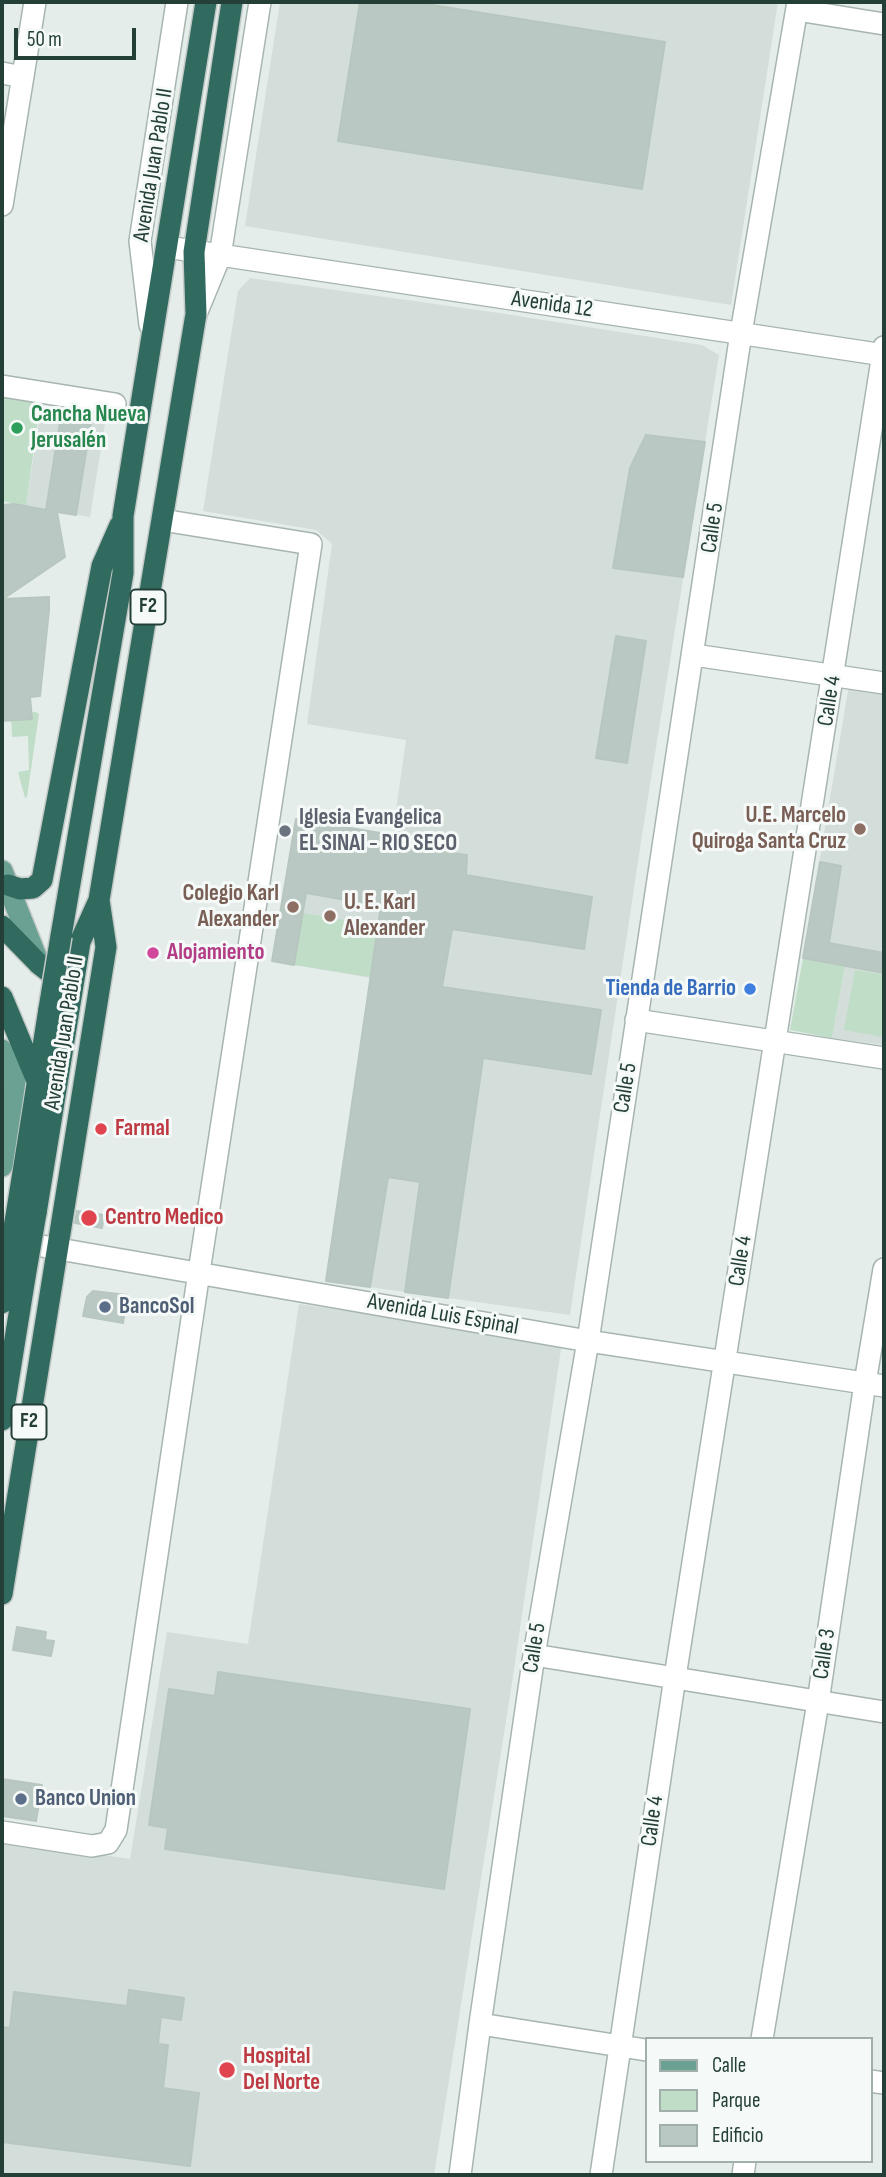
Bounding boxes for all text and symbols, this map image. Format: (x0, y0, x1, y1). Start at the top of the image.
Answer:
scale bar (18, 14, 140, 58)
text: 50 m (27, 27, 62, 52)
street label: Avenida Juan Pablo II (128, 86, 180, 244)
street label: Avenida 12 (510, 286, 594, 324)
place label: Cancha Nueva Jerusalén (31, 401, 146, 455)
marker: Cancha Nueva Jerusalén (9, 420, 25, 436)
street label: Calle 5 (696, 501, 730, 555)
road number: F2 (130, 590, 166, 624)
street label: Calle 4 (812, 674, 848, 728)
place label: U.E. Marcelo Quiroga Santa Cruz (692, 802, 846, 856)
place label: Iglesia Evangelica EL SINAI - RIO SECO (299, 804, 457, 858)
marker: U.E. Marcelo Quiroga Santa Cruz (852, 821, 868, 837)
marker: Iglesia Evangelica EL SINAI - RIO SECO (277, 823, 293, 839)
place label: Colegio Karl Alexander (183, 880, 279, 934)
place label: U. E. Karl Alexander (344, 889, 425, 943)
marker: Colegio Karl Alexander (285, 899, 301, 915)
marker: U. E. Karl Alexander (322, 908, 338, 924)
place label: Alojamiento (167, 939, 264, 967)
marker: Alojamiento (145, 945, 161, 961)
street label: Avenida Juan Pablo II (39, 954, 91, 1112)
place label: Tienda de Barrio (605, 975, 736, 1003)
marker: Tienda de Barrio (742, 981, 758, 997)
street label: Calle 5 (608, 1061, 644, 1115)
place label: Farmal (115, 1115, 170, 1143)
marker: Farmal (93, 1121, 109, 1137)
place label: Centro Medico (105, 1204, 224, 1232)
marker: Centro Medico (79, 1208, 99, 1228)
street label: Calle 4 (723, 1234, 759, 1288)
street label: Avenida Luis Espinal (365, 1288, 521, 1342)
place label: BancoSol (119, 1293, 194, 1321)
marker: BancoSol (97, 1299, 113, 1315)
road number: F2 (12, 1404, 46, 1440)
street label: Calle 5 (517, 1621, 553, 1675)
street label: Calle 3 (808, 1627, 842, 1681)
place label: Banco Union (35, 1785, 136, 1813)
marker: Banco Union (13, 1791, 29, 1807)
street label: Calle 4 (636, 1794, 670, 1848)
legend (644, 2037, 872, 2163)
place label: Hospital Del Norte (243, 2043, 320, 2097)
text: Calle (712, 2053, 746, 2078)
marker: Hospital Del Norte (217, 2060, 237, 2080)
text: Parque (712, 2088, 760, 2113)
text: Edificio (712, 2123, 763, 2148)

